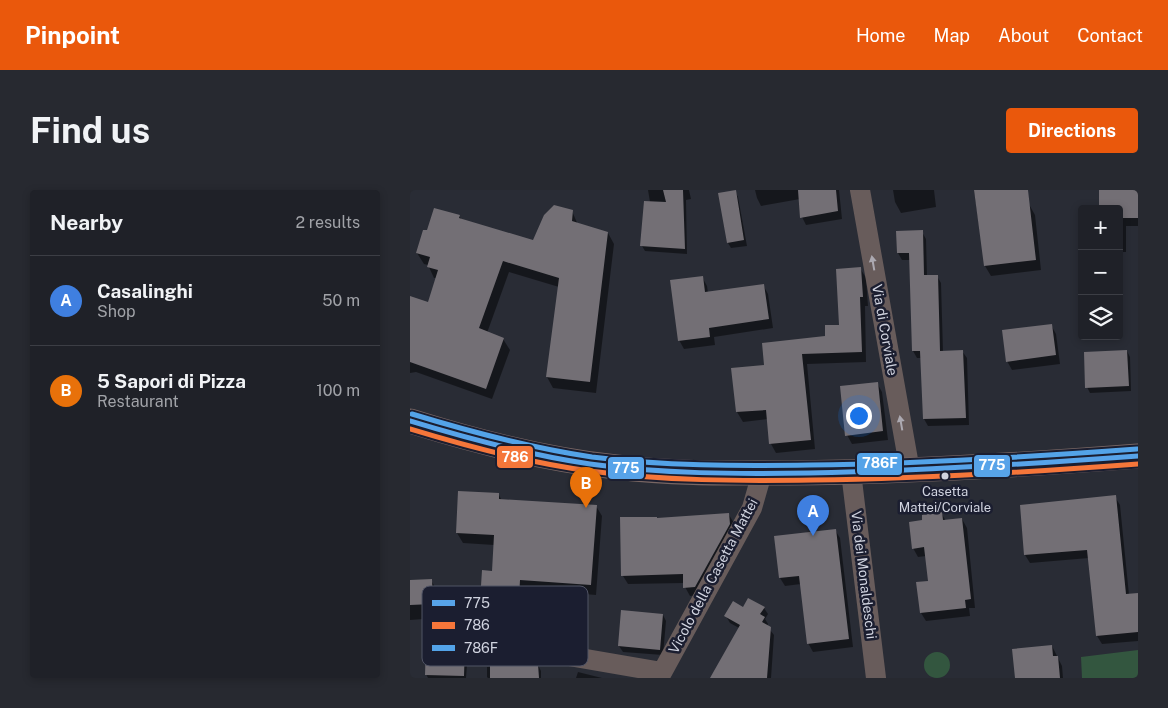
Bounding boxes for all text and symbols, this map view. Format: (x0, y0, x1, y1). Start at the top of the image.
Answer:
text: Pinpoint (25, 21, 120, 49)
text: Home (856, 25, 906, 46)
text: Map (934, 25, 970, 46)
text: About (998, 25, 1049, 46)
text: Contact (1077, 25, 1143, 46)
button: Directions (1006, 108, 1138, 153)
text: Find us (30, 110, 150, 151)
map controls (1078, 205, 1123, 340)
button: + (1078, 205, 1123, 250)
text: Nearby (50, 210, 123, 235)
text: 2 results (295, 213, 360, 232)
button: − (1078, 250, 1123, 295)
one-way arrow (868, 254, 876, 270)
text: Casalinghi (97, 280, 193, 302)
street label: Via di Corviale (869, 283, 901, 377)
text: A (60, 291, 72, 310)
text: 50 m (322, 291, 360, 310)
button: layers (1078, 295, 1123, 340)
text: Shop (97, 302, 136, 321)
text: 5 Sapori di Pizza (97, 370, 246, 392)
text: B (61, 381, 71, 400)
text: 100 m (316, 381, 360, 400)
text: Restaurant (97, 392, 179, 411)
your location (846, 403, 872, 429)
one-way arrow (897, 414, 905, 430)
line badge: 786 (496, 445, 534, 469)
text: 786 (501, 449, 529, 465)
line badge: 786F (856, 452, 903, 476)
line badge: 775 (973, 454, 1011, 478)
text: 786F (862, 455, 898, 471)
line badge: 775 (607, 456, 645, 480)
text: 775 (978, 457, 1006, 473)
text: 775 (612, 460, 640, 476)
pin: B (570, 467, 602, 508)
marker: Casetta Mattei/Corviale (940, 471, 950, 481)
place label: Casetta Mattei/Corviale (899, 484, 991, 515)
pin: A (797, 495, 829, 536)
street label: Vicolo della Casetta Mattei (665, 496, 761, 656)
street label: Via dei Monaldeschi (848, 510, 880, 640)
legend (422, 586, 588, 666)
text: 775 (464, 595, 490, 611)
text: 786 (464, 617, 490, 633)
text: 786F (464, 640, 498, 656)

